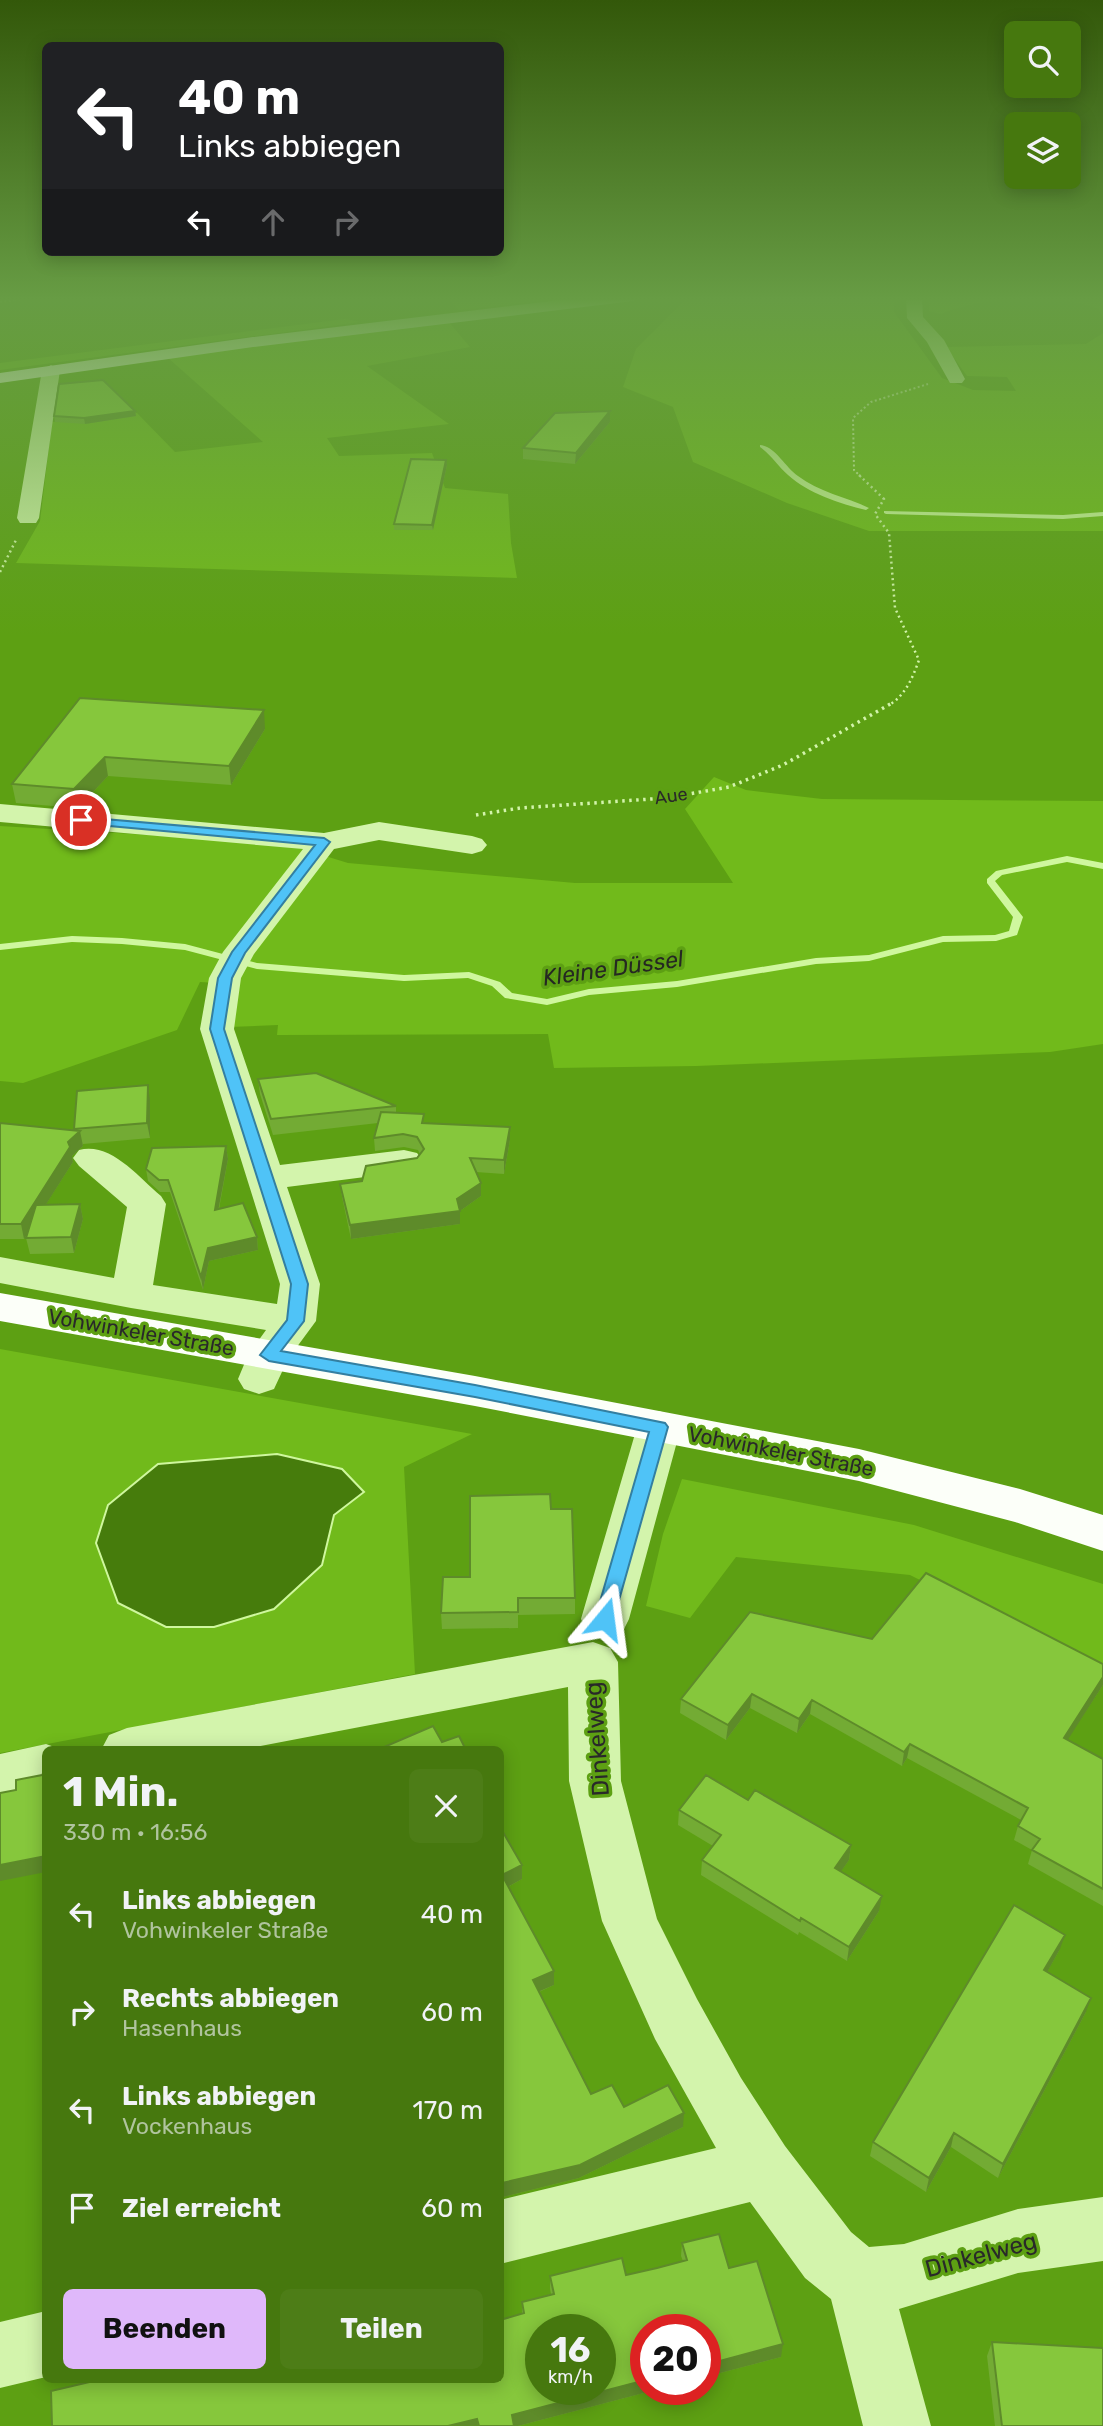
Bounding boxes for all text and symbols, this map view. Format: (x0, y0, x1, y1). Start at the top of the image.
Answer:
map controls (1004, 21, 1081, 189)
button: search (1004, 21, 1081, 98)
text: 40 m (178, 68, 300, 126)
icon: left (63, 70, 154, 161)
button: layers (1004, 112, 1081, 189)
text: Links abbiegen (178, 127, 401, 165)
icon: left (181, 203, 219, 241)
icon: ahead (254, 203, 292, 241)
icon: right (327, 203, 365, 241)
street label: Aue (653, 783, 689, 809)
pin (51, 790, 111, 850)
icon: arrive (62, 801, 100, 839)
water label: Kleine Düssel (541, 944, 686, 992)
street label: Vohwinkeler Straße (46, 1303, 236, 1361)
street label: Vohwinkeler Straße (686, 1421, 876, 1481)
position arrow (568, 1582, 642, 1656)
street label: Dinkelweg (579, 1681, 615, 1797)
text: 1 Min. (63, 1767, 179, 1817)
button: close (409, 1769, 483, 1843)
text: 330 m · 16:56 (63, 1818, 207, 1846)
text: Links abbiegen (122, 1885, 316, 1916)
icon: left (63, 1895, 101, 1933)
text: 40 m (421, 1899, 483, 1930)
text: Vohwinkeler Straße (122, 1916, 328, 1944)
text: Rechts abbiegen (122, 1983, 339, 2014)
icon: right (63, 1993, 101, 2031)
text: 60 m (421, 1997, 483, 2028)
text: Hasenhaus (122, 2014, 242, 2042)
text: Links abbiegen (122, 2081, 316, 2112)
icon: left (63, 2091, 101, 2129)
text: 170 m (413, 2095, 483, 2126)
text: Vockenhaus (122, 2112, 252, 2140)
icon: arrive (63, 2189, 101, 2227)
text: Ziel erreicht (122, 2193, 281, 2224)
text: 60 m (421, 2193, 483, 2224)
street label: Dinkelweg (922, 2227, 1040, 2283)
button: Beenden (63, 2289, 266, 2369)
button: Teilen (280, 2289, 483, 2369)
speed limit sign: 20 (630, 2314, 721, 2405)
text: 16 (550, 2329, 591, 2371)
text: km/h (548, 2366, 593, 2388)

